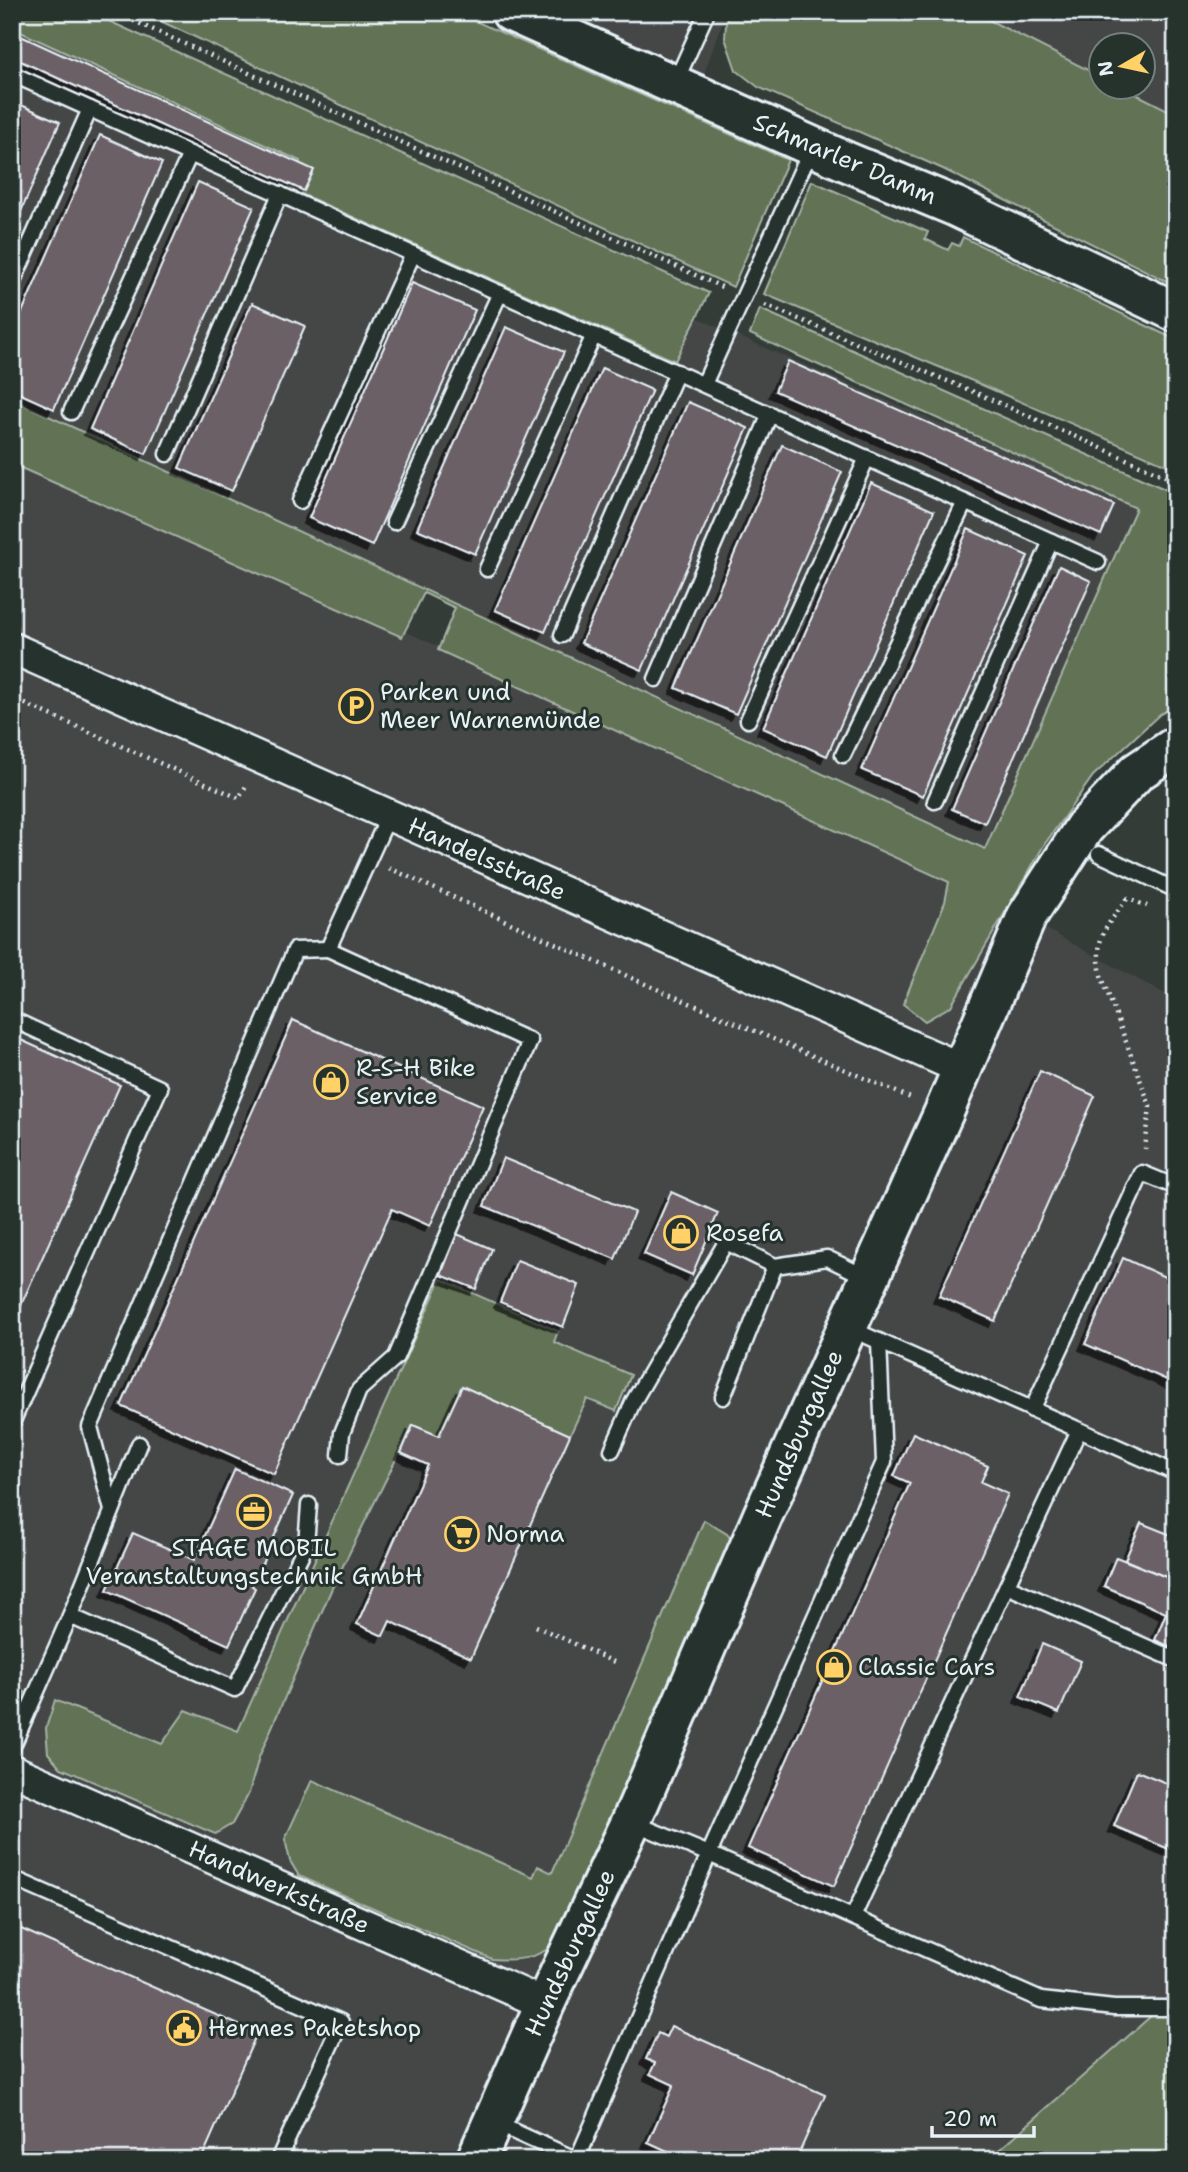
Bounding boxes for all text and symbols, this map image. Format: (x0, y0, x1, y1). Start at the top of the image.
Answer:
north arrow (1086, 32, 1156, 102)
text: N (1092, 59, 1119, 78)
street label: Schmarler Damm (748, 106, 942, 212)
place label: Parken und Meer Warnemünde (380, 676, 601, 736)
parking icon: Parken und Meer Warnemünde (337, 687, 375, 725)
street label: Handelsstraße (403, 810, 571, 908)
place label: R-S-H Bike Service (356, 1052, 476, 1112)
shop icon: R-S-H Bike Service (312, 1063, 350, 1101)
shop icon: Rosefa (662, 1214, 700, 1252)
place label: Rosefa (706, 1217, 784, 1249)
street label: Hundsburgallee (748, 1345, 850, 1523)
office icon: STAGE MOBIL Veranstaltungstechnik GmbH (235, 1493, 273, 1531)
supermarket icon: Norma (443, 1515, 481, 1553)
place label: Norma (486, 1518, 564, 1550)
place label: STAGE MOBIL Veranstaltungstechnik GmbH (86, 1532, 422, 1592)
shop icon: Classic Cars (815, 1648, 853, 1686)
place label: Classic Cars (858, 1651, 995, 1683)
street label: Handwerkstraße (183, 1833, 375, 1941)
street label: Hundsburgallee (517, 1864, 623, 2042)
public building icon: Hermes Paketshop (165, 2009, 203, 2047)
place label: Hermes Paketshop (208, 2012, 421, 2044)
scale bar (932, 2095, 1034, 2139)
text: 20 m (943, 2105, 997, 2133)

